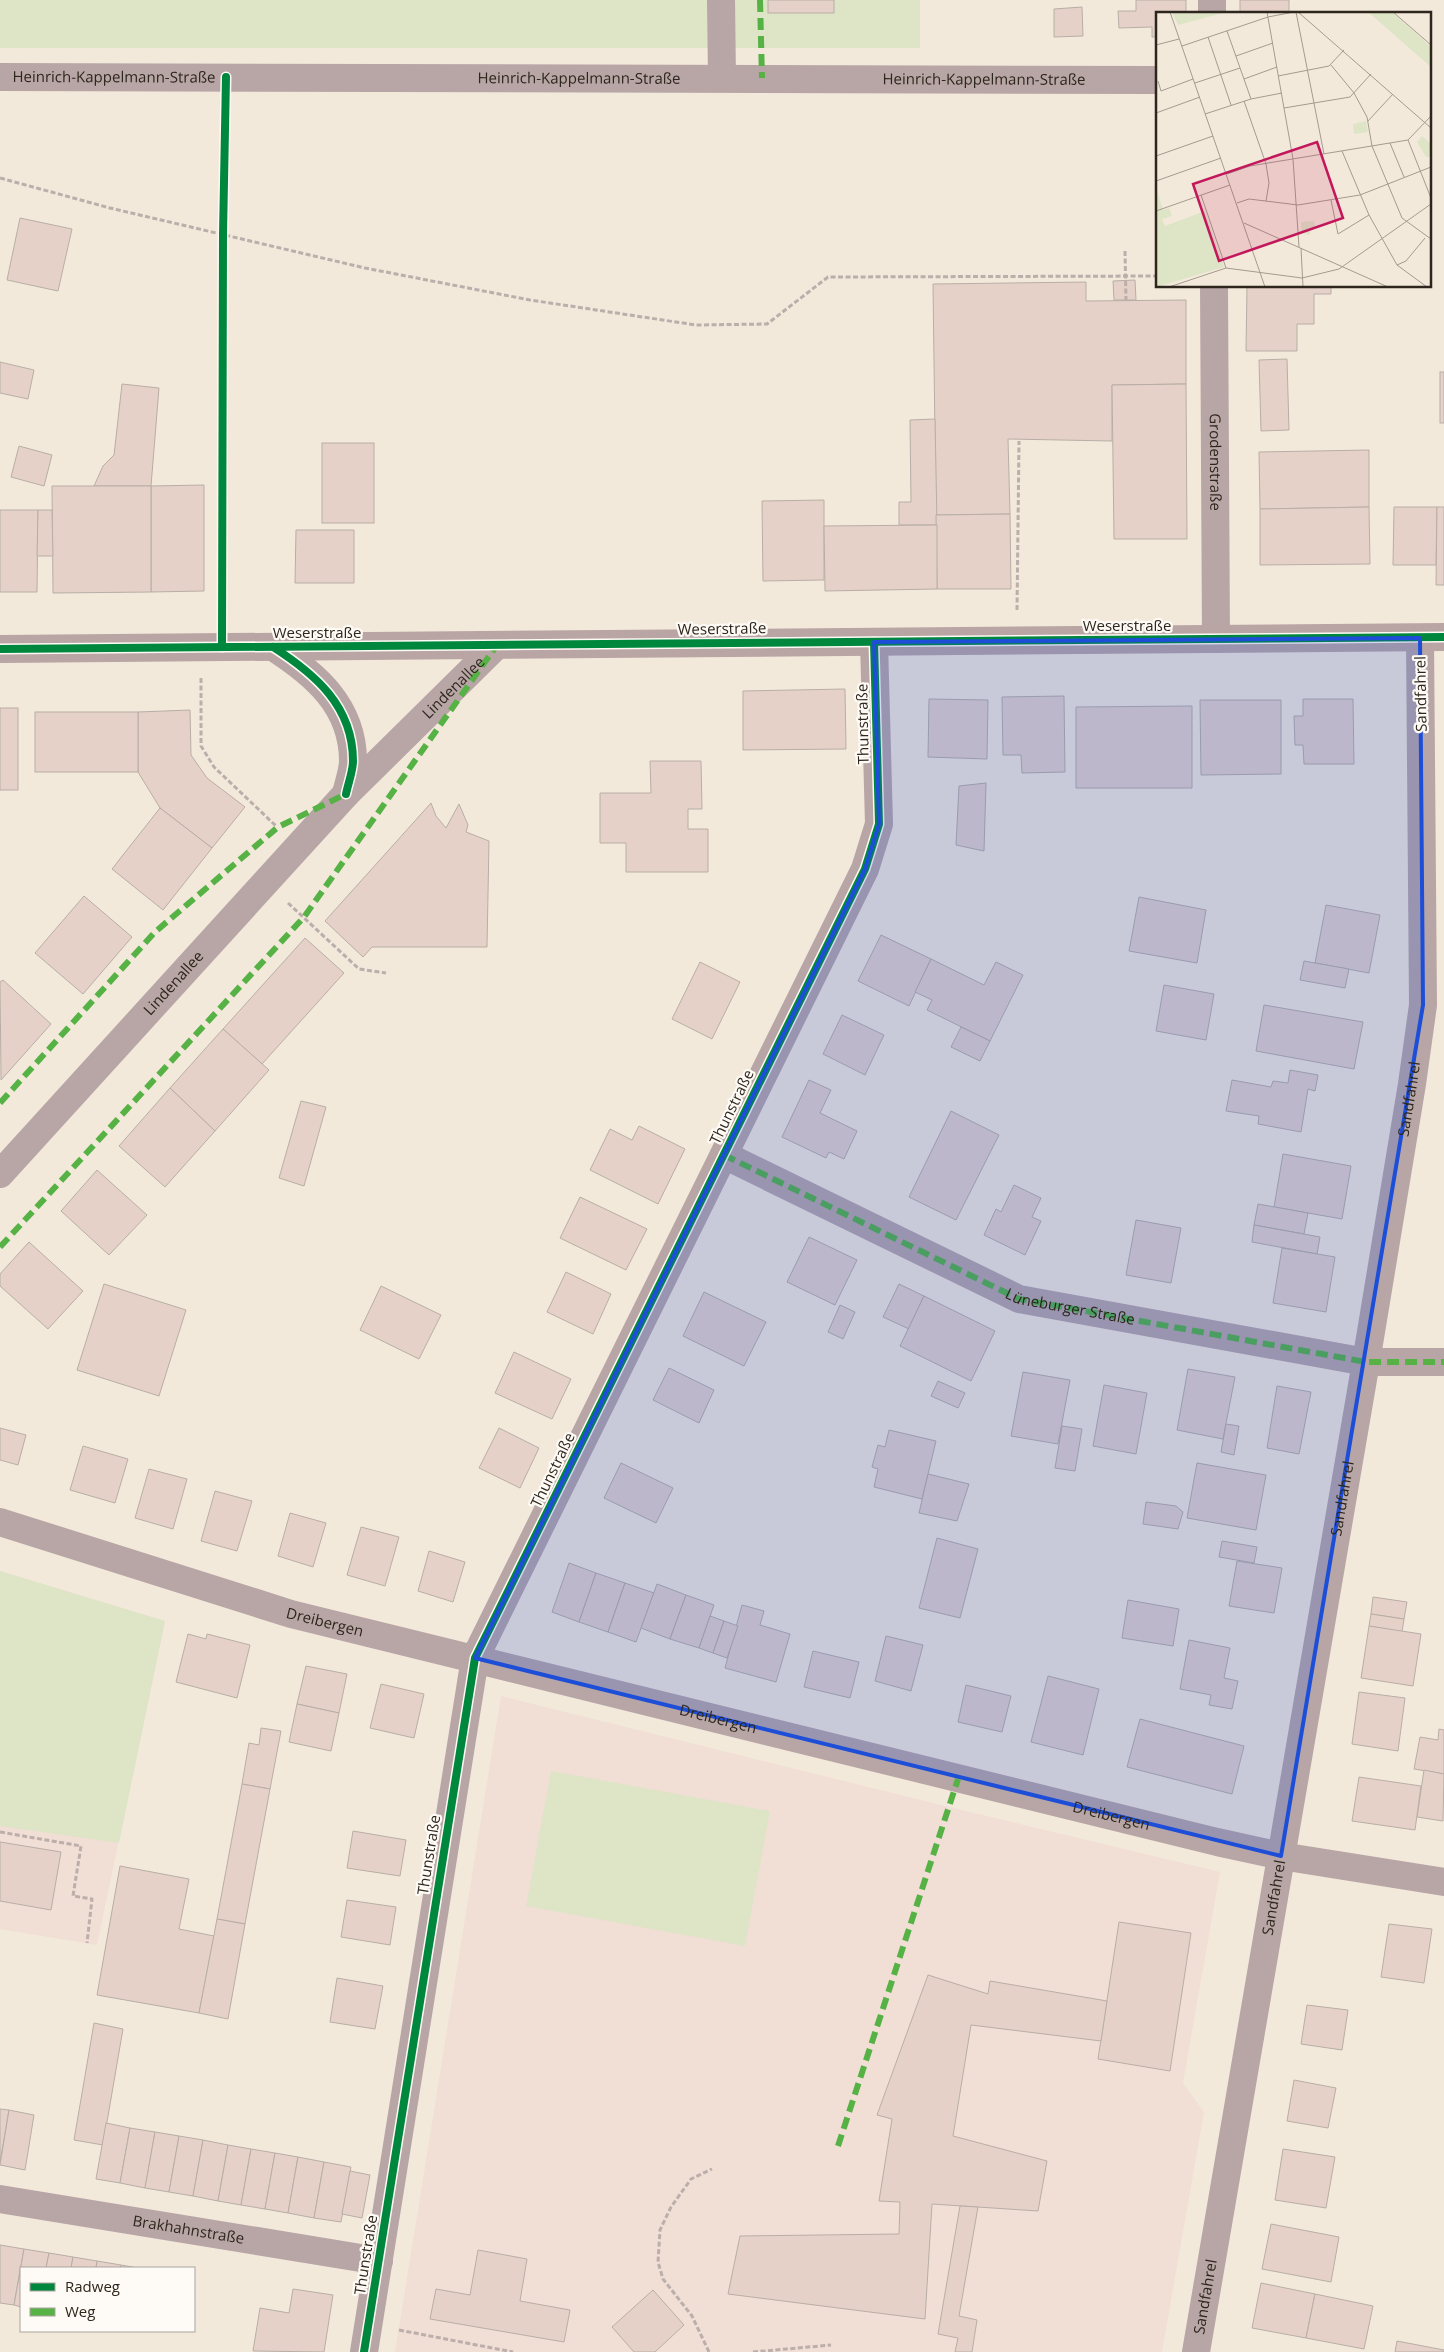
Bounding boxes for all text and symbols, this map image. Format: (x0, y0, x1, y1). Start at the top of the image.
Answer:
inset map (1156, 12, 1432, 288)
street label: Heinrich-Kappelmann-Straße (12, 66, 216, 87)
street label: Heinrich-Kappelmann-Straße (477, 67, 681, 88)
street label: Heinrich-Kappelmann-Straße (882, 68, 1086, 89)
street label: Grodenstraße (1206, 413, 1226, 511)
street label: Weserstraße (1083, 615, 1171, 635)
street label: Weserstraße (677, 617, 767, 639)
street label: Weserstraße (273, 622, 361, 642)
street label: Lindenallee (417, 652, 489, 723)
street label: Sandfahrel (1409, 656, 1431, 732)
street label: Thunstraße (851, 684, 873, 764)
street label: Lindenallee (138, 946, 207, 1019)
street label: Sandfahrel (1392, 1060, 1424, 1138)
street label: Thunstraße (704, 1066, 758, 1147)
street label: Lüneburger Straße (1002, 1283, 1137, 1329)
street label: Thunstraße (525, 1429, 579, 1510)
street label: Sandfahrel (1325, 1459, 1358, 1537)
street label: Dreibergen (284, 1602, 366, 1640)
street label: Dreibergen (678, 1699, 759, 1737)
street label: Dreibergen (1071, 1796, 1152, 1834)
street label: Thunstraße (412, 1813, 444, 1896)
street label: Sandfahrel (1257, 1858, 1289, 1937)
street label: Brakhahnstraße (131, 2210, 246, 2248)
street label: Thunstraße (349, 2213, 381, 2296)
street label: Sandfahrel (1188, 2258, 1221, 2336)
legend (20, 2267, 195, 2332)
text: Radweg (65, 2276, 120, 2296)
text: Weg (65, 2301, 95, 2321)

